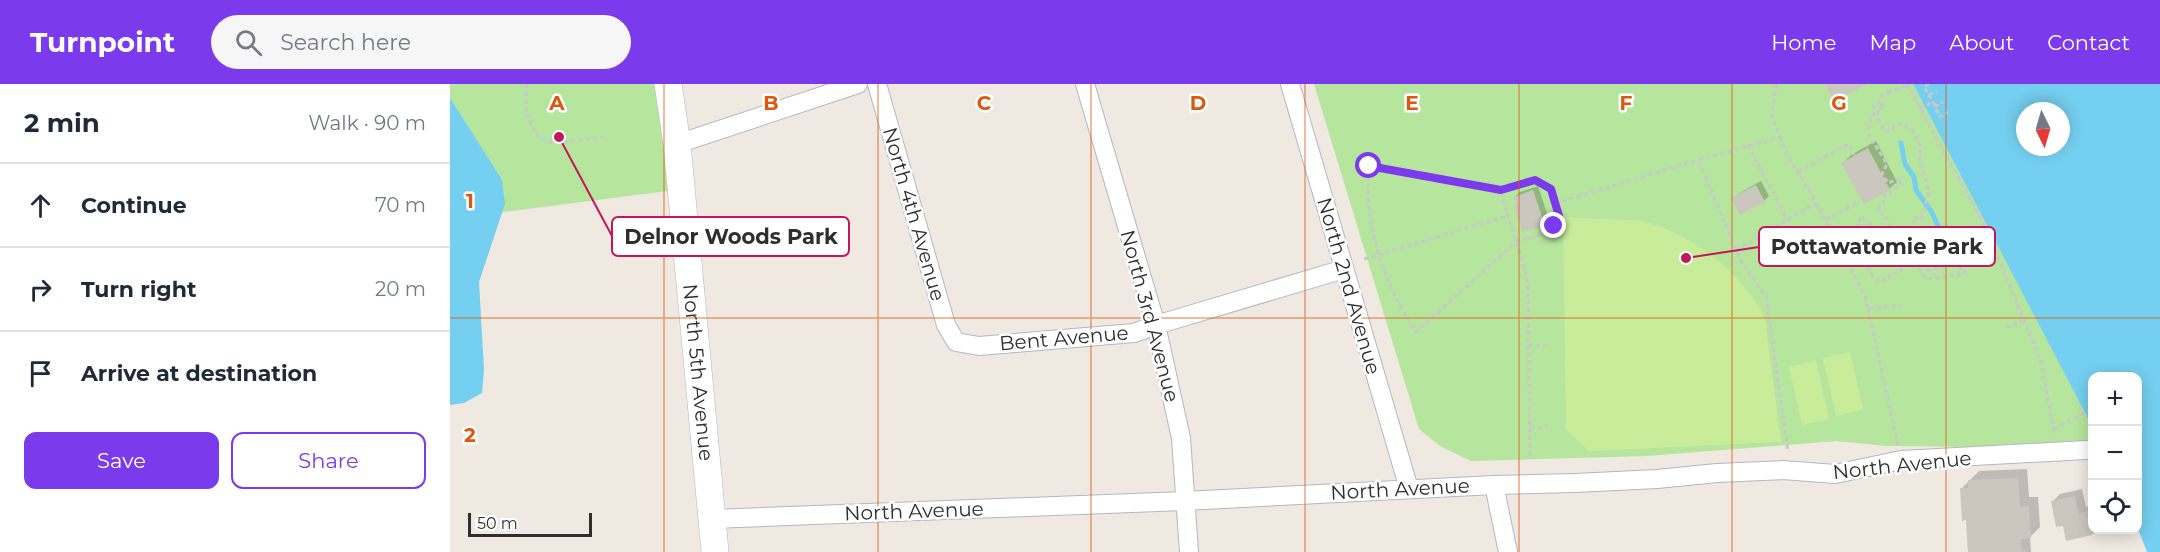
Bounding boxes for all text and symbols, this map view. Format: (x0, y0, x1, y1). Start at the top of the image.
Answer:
search box (211, 15, 631, 69)
text: Turnpoint (30, 25, 175, 59)
icon: search (232, 26, 265, 59)
text: Search here (280, 29, 411, 56)
text: Home (1771, 30, 1836, 55)
text: Map (1869, 30, 1916, 55)
text: About (1949, 30, 2014, 55)
text: Contact (2047, 30, 2130, 55)
text: A (548, 91, 565, 115)
text: B (763, 91, 779, 115)
text: C (977, 91, 992, 115)
text: D (1190, 91, 1206, 115)
text: E (1405, 91, 1419, 115)
text: F (1620, 91, 1633, 115)
text: G (1831, 91, 1847, 115)
north arrow (2016, 102, 2070, 156)
text: 2 min (24, 107, 100, 139)
text: Walk · 90 m (308, 111, 426, 135)
street label: North 4th Avenue (878, 124, 950, 304)
route start (1355, 152, 1381, 178)
icon: ahead (24, 189, 57, 222)
text: 1 (466, 189, 474, 213)
text: Continue (81, 192, 187, 219)
text: 70 m (375, 193, 426, 217)
street label: North 2nd Avenue (1312, 195, 1386, 377)
route end (1540, 212, 1566, 238)
callout: Delnor Woods Park (612, 217, 849, 256)
text: Delnor Woods Park (624, 224, 838, 249)
street label: North 3rd Avenue (1115, 227, 1185, 405)
callout: Pottawatomie Park (1759, 227, 1995, 266)
text: Pottawatomie Park (1771, 234, 1983, 259)
icon: right (24, 273, 57, 306)
text: Turn right (81, 276, 196, 303)
text: 20 m (375, 277, 426, 301)
street label: North 5th Avenue (678, 283, 718, 462)
street label: Bent Avenue (998, 320, 1130, 356)
icon: arrive (24, 357, 57, 390)
text: Arrive at destination (81, 360, 317, 387)
map controls (2088, 372, 2142, 534)
button: + (2088, 372, 2142, 426)
text: 2 (464, 423, 476, 447)
button: − (2088, 426, 2142, 480)
button: Save (24, 432, 219, 489)
button: Share (231, 432, 426, 489)
street label: North Avenue (1831, 446, 1973, 484)
street label: North Avenue (1330, 473, 1470, 505)
button: locate (2088, 480, 2142, 534)
street label: North Avenue (844, 497, 984, 525)
scale bar (468, 510, 592, 538)
text: 50 m (477, 514, 518, 533)

